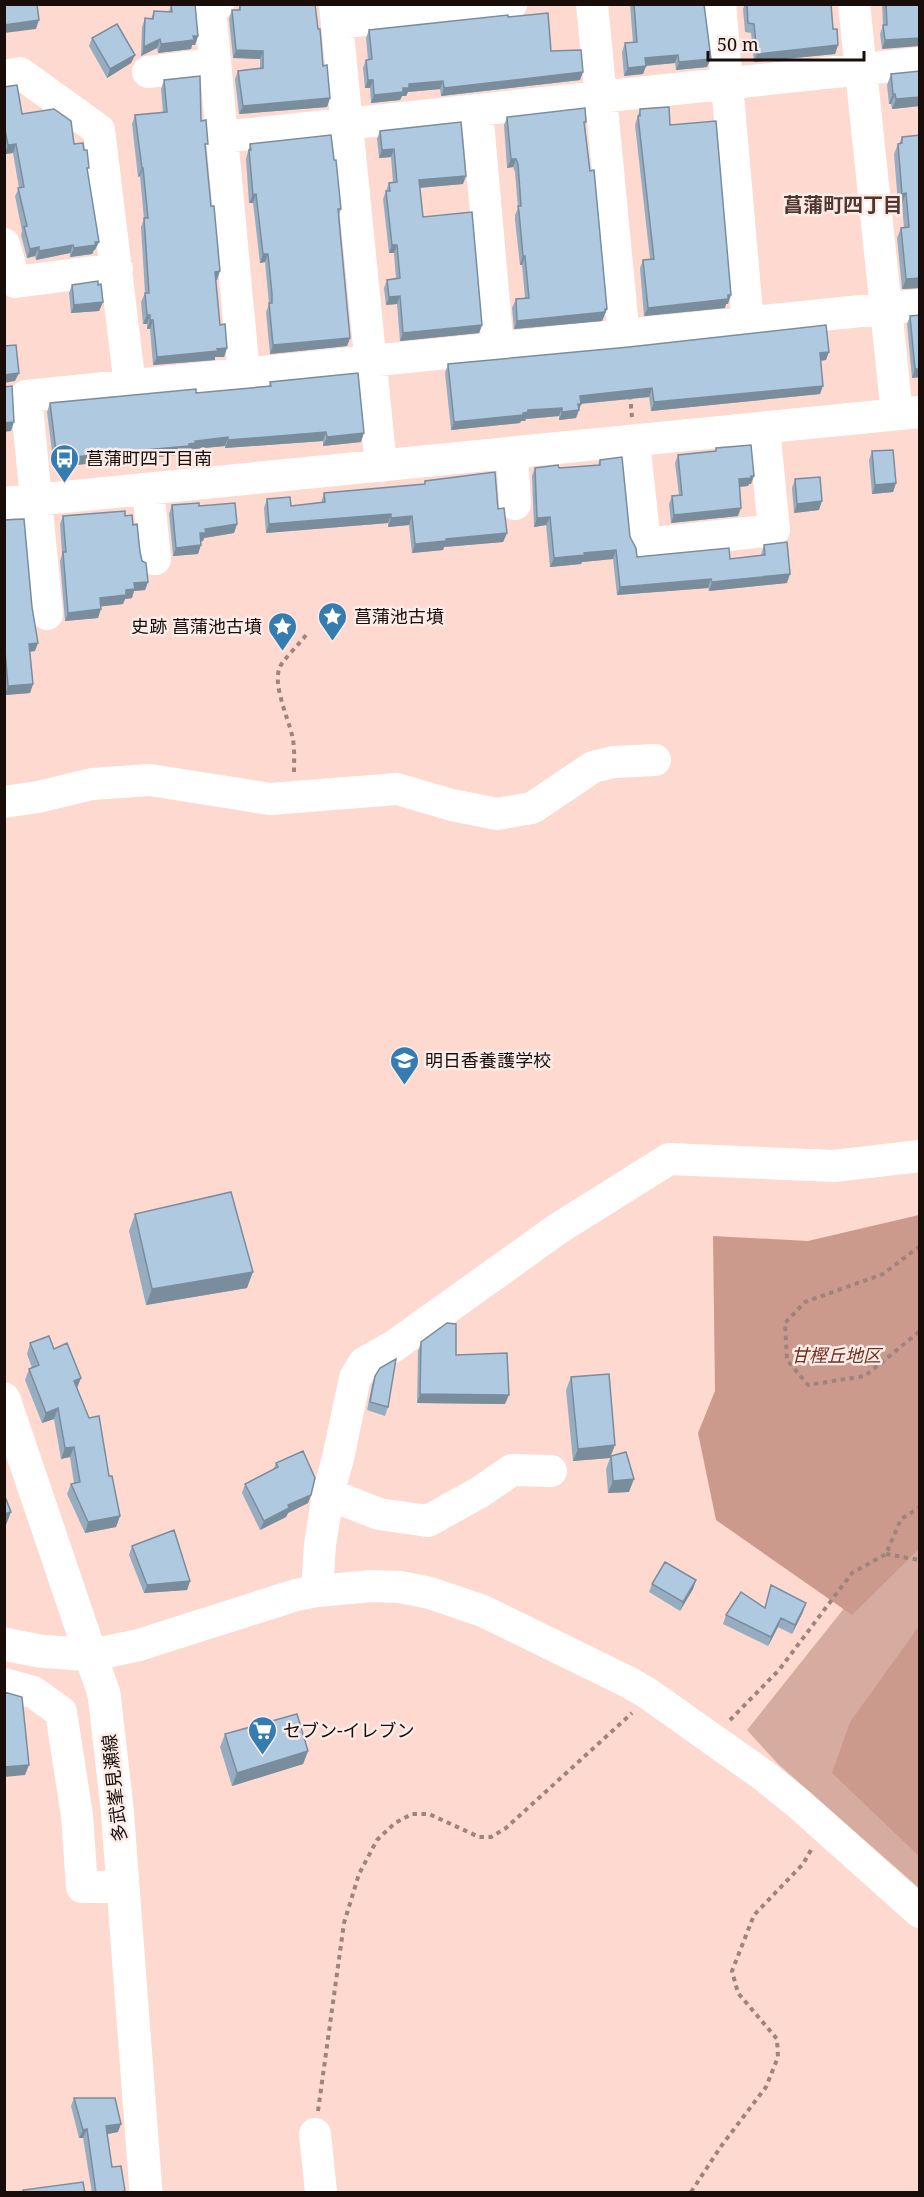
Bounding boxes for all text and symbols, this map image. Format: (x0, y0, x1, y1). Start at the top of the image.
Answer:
scale bar (708, 24, 864, 62)
text: 50 m (717, 32, 759, 56)
district label: 菖蒲町四丁目 (783, 191, 903, 218)
bus stop icon: 菖蒲町四丁目南 (49, 442, 81, 484)
place label: 菖蒲町四丁目南 (86, 446, 212, 470)
place icon: 菖蒲池古墳 (317, 600, 349, 642)
place label: 菖蒲池古墳 (354, 604, 444, 628)
place icon: 史跡 菖蒲池古墳 (267, 610, 299, 652)
place label: 史跡 菖蒲池古墳 (131, 614, 262, 638)
school or university icon: 明日香養護学校 (388, 1044, 420, 1086)
place label: 明日香養護学校 (425, 1048, 551, 1072)
park label: 甘樫丘地区 (791, 1343, 884, 1367)
supermarket icon: セブン-イレブン (246, 1714, 278, 1756)
place label: セブン-イレブン (283, 1718, 415, 1742)
street label: 多武峯見瀬線 (96, 1733, 132, 1843)

